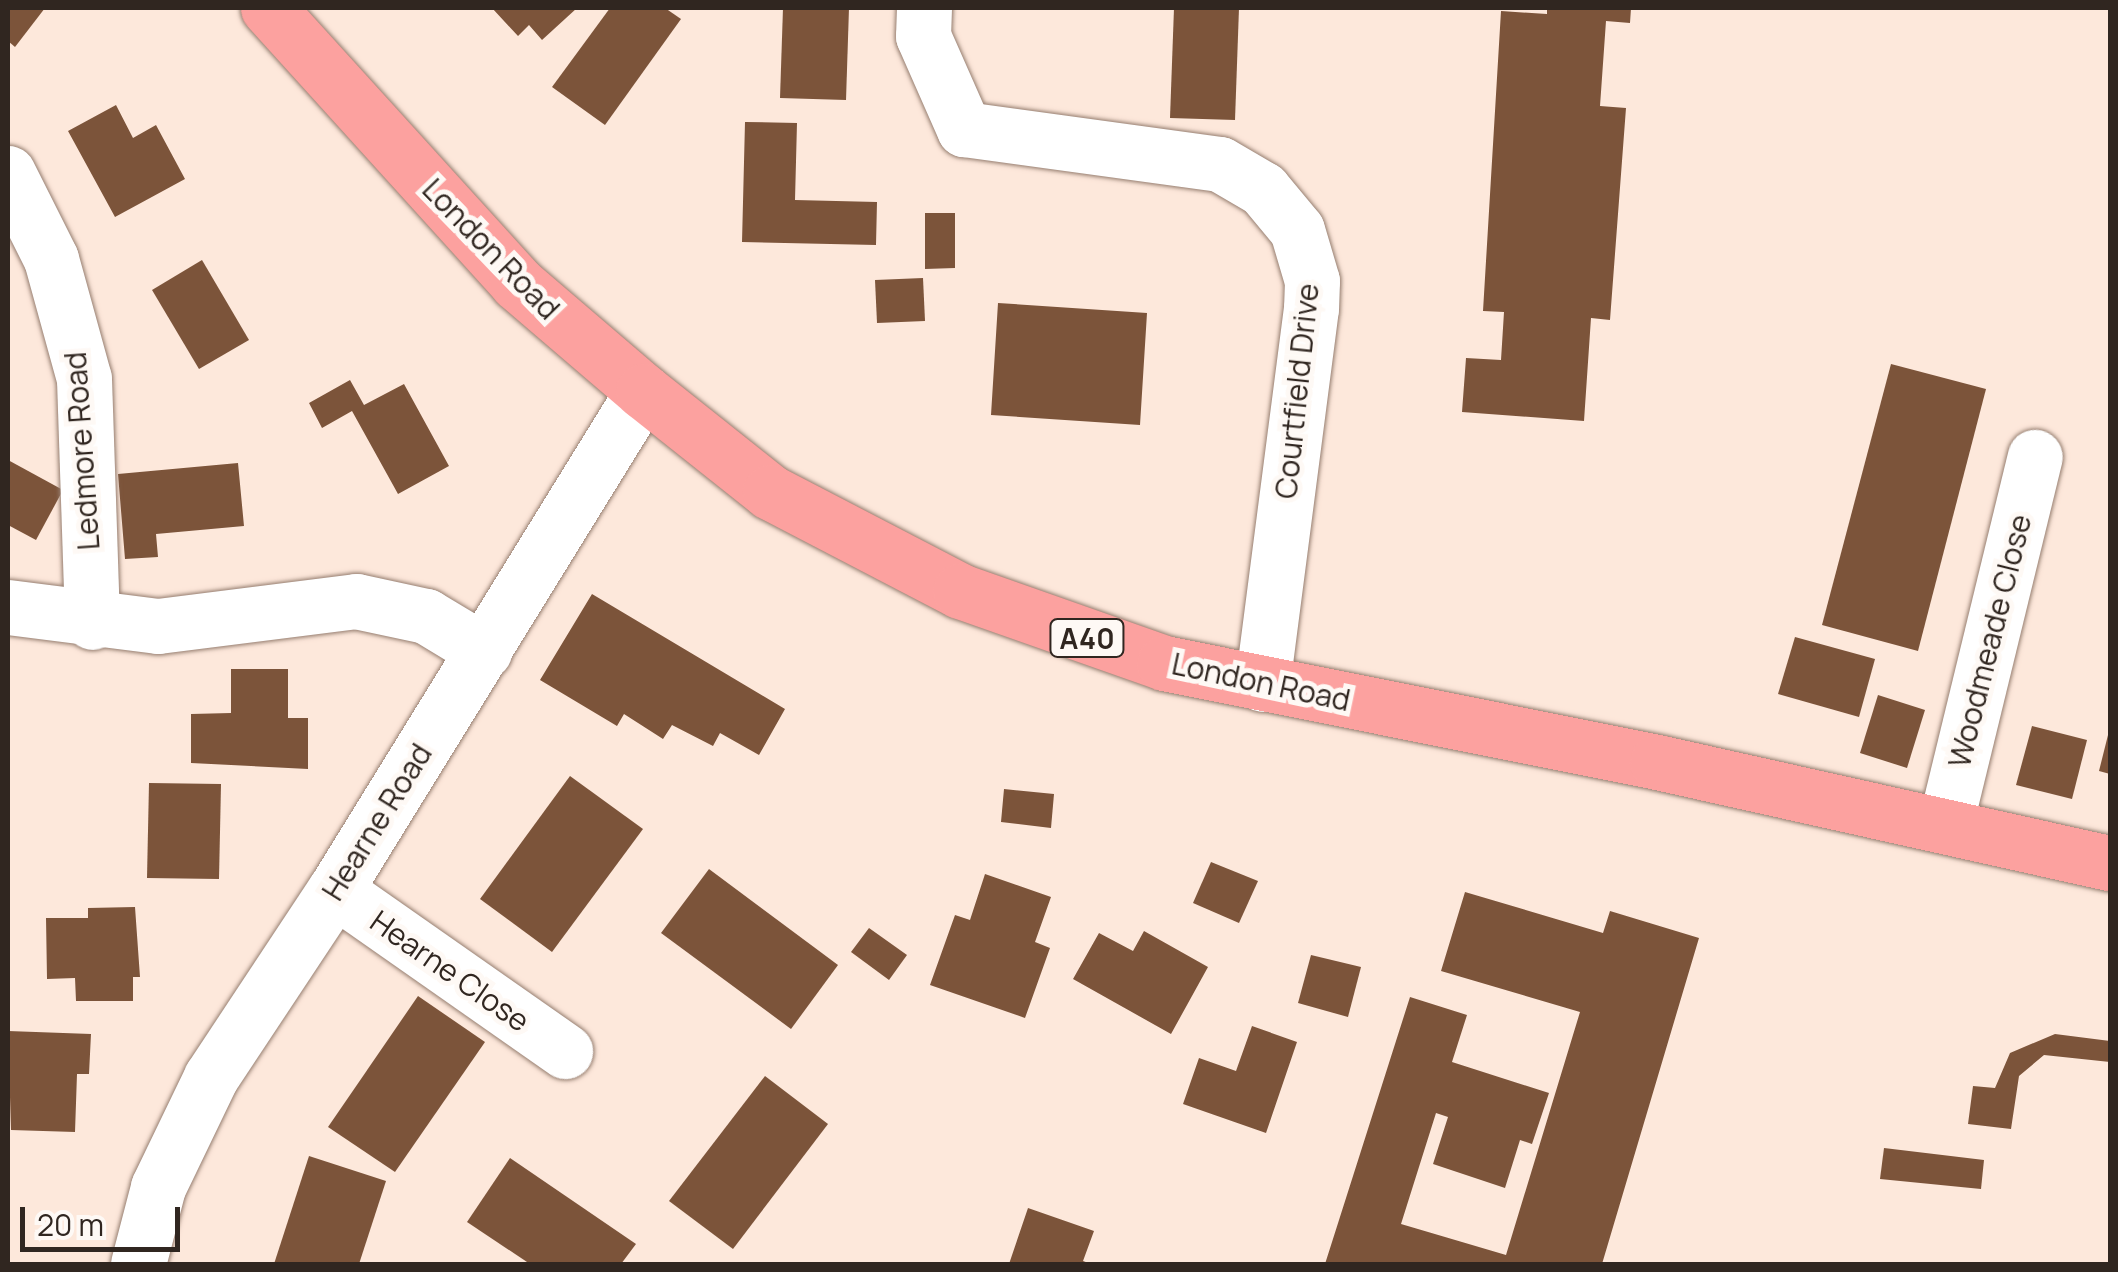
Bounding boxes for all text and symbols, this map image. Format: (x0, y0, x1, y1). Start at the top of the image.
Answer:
street label: London Road (415, 171, 567, 327)
street label: Courtfield Drive (1268, 282, 1326, 500)
street label: Ledmore Road (57, 351, 107, 551)
street label: Woodmeade Close (1941, 511, 2039, 771)
road number: A40 (1047, 615, 1127, 661)
street label: London Road (1169, 646, 1353, 718)
street label: Hearne Road (315, 737, 439, 907)
street label: Hearne Close (364, 903, 536, 1039)
scale bar (25, 1187, 185, 1249)
text: 20 m (37, 1204, 104, 1245)

